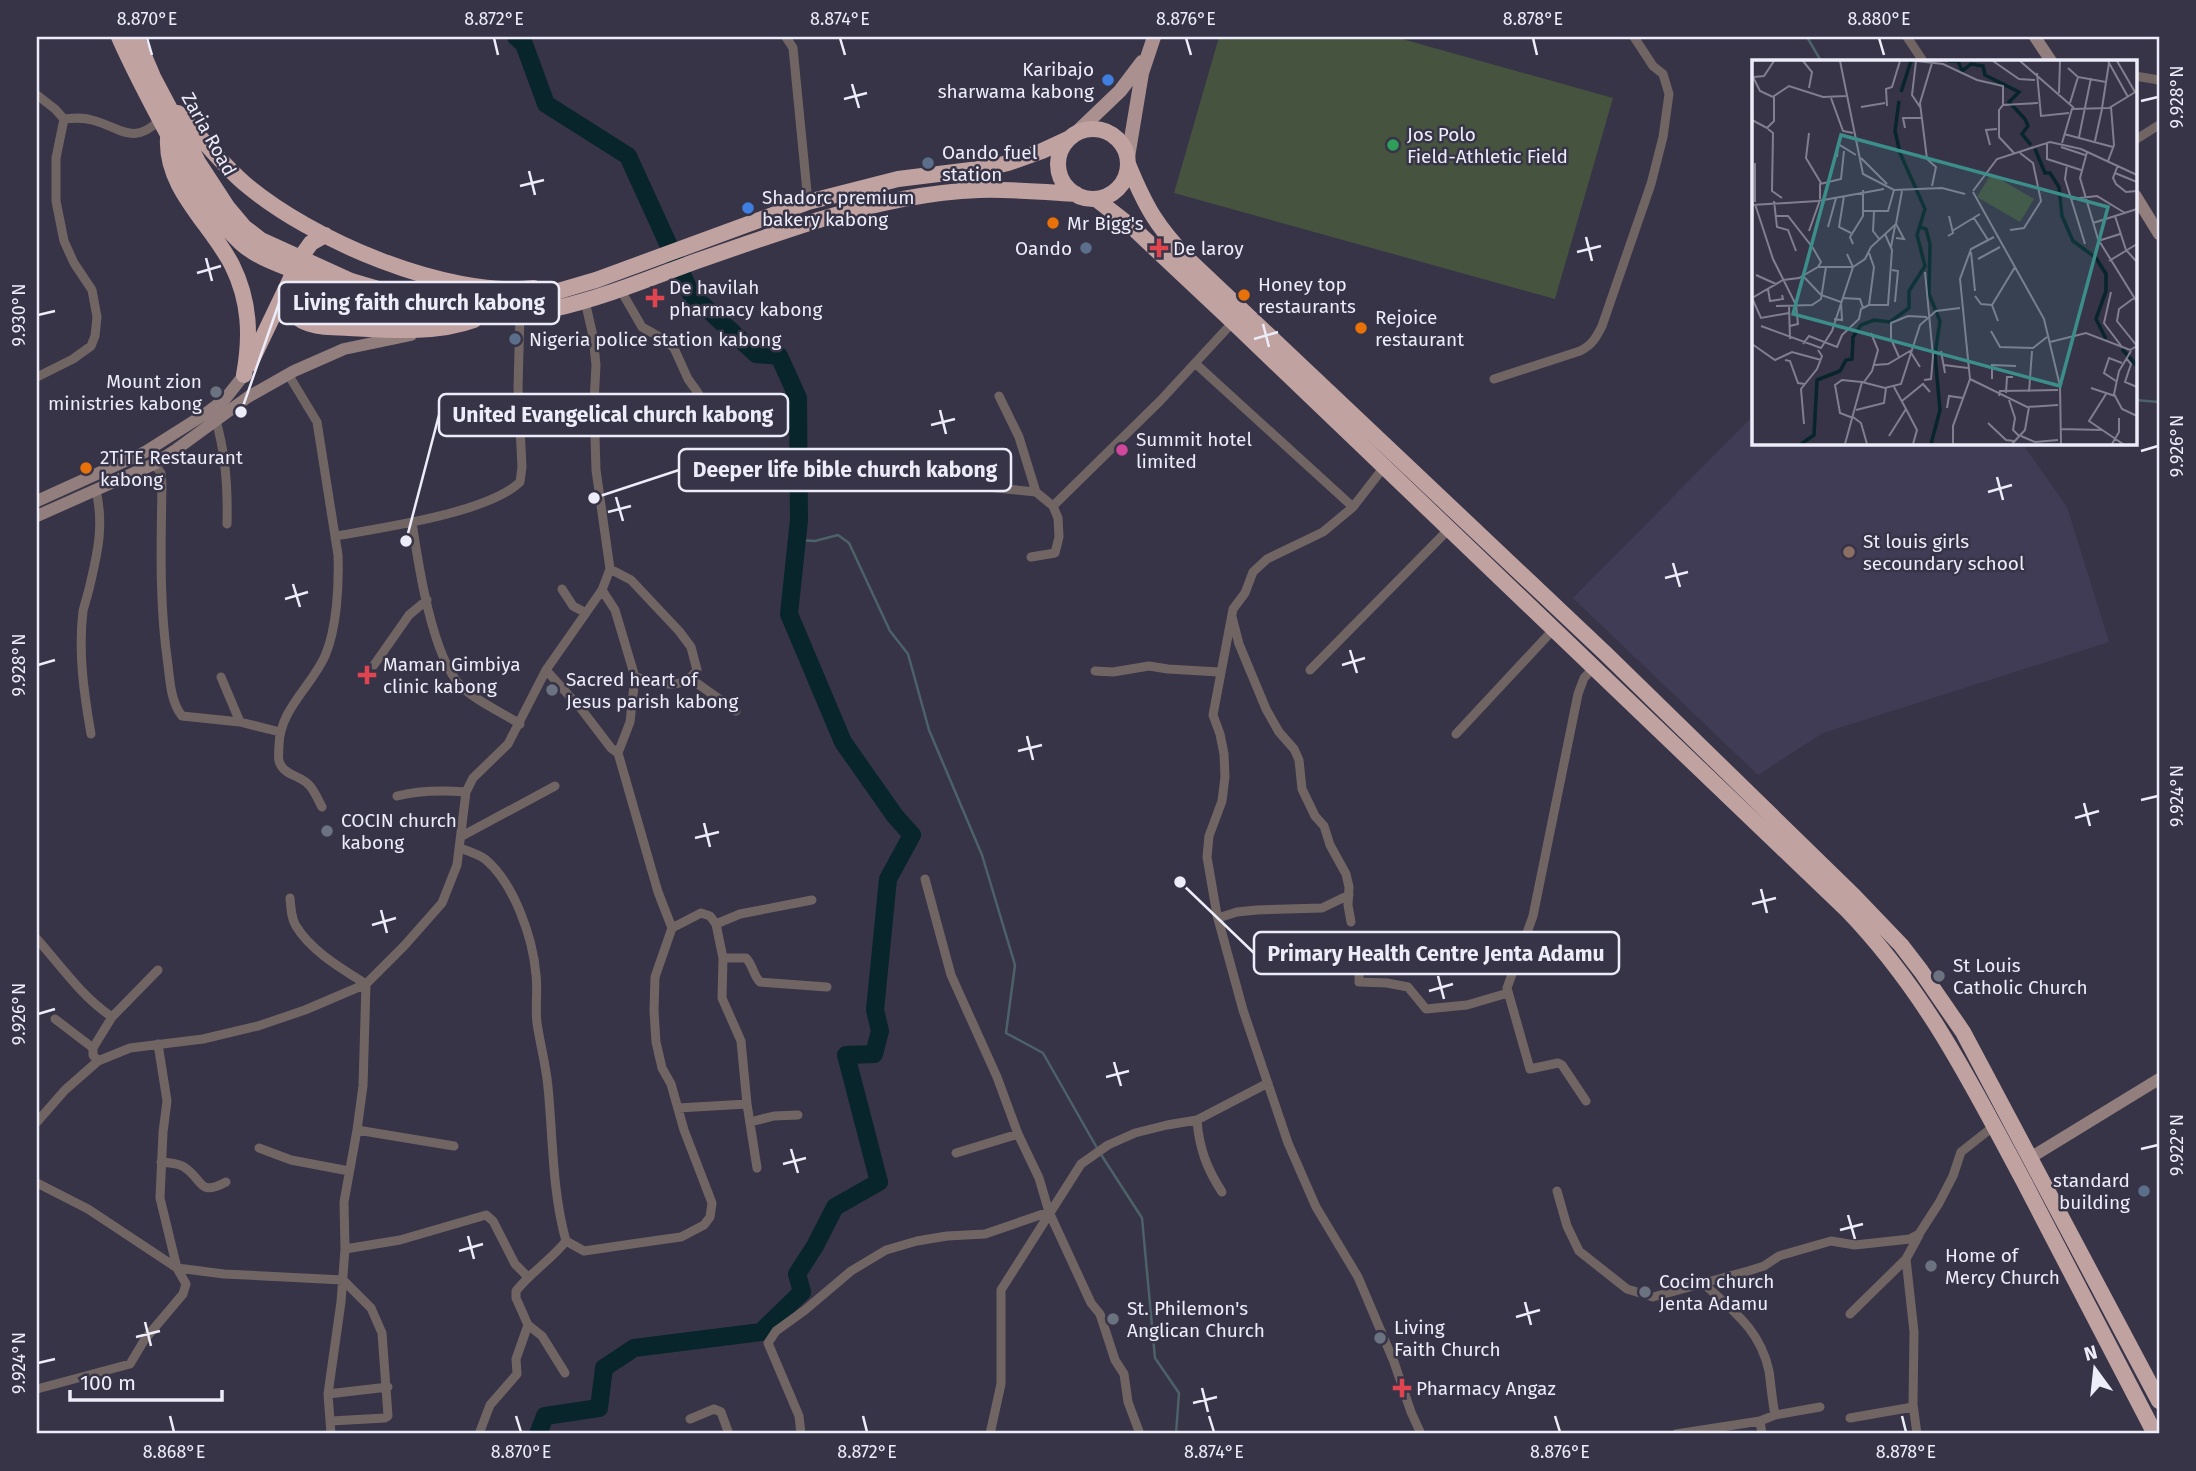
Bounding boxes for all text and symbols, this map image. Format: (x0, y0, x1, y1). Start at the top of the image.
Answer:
text: 8.870°E (117, 8, 177, 30)
text: 8.872°E (464, 8, 524, 30)
text: 8.874°E (810, 8, 870, 30)
text: 8.876°E (1156, 8, 1216, 30)
text: 8.878°E (1503, 8, 1563, 30)
text: 8.880°E (1847, 8, 1911, 30)
place label: Karibajo sharwama kabong (938, 58, 1094, 103)
inset map (1752, 60, 2136, 444)
text: 9.928°N (2166, 66, 2188, 128)
marker: Karibajo sharwama kabong (1100, 72, 1116, 88)
street label: Zaria Road (177, 88, 241, 180)
place label: Jos Polo Field-Athletic Field (1407, 123, 1568, 168)
marker: Jos Polo Field-Athletic Field (1385, 137, 1401, 153)
place label: Oando fuel station (942, 141, 1038, 186)
marker: Oando fuel station (920, 155, 936, 171)
place label: Shadorc premium bakery kabong (762, 186, 915, 231)
marker: Shadorc premium bakery kabong (740, 200, 756, 216)
place label: Mr Bigg's (1067, 212, 1144, 235)
marker: Mr Bigg's (1045, 215, 1061, 231)
place label: Oando (1015, 237, 1072, 260)
place label: De laroy (1173, 237, 1244, 260)
marker: Oando (1078, 240, 1094, 256)
marker: De laroy (1151, 240, 1167, 256)
place label: Honey top restaurants (1258, 273, 1356, 318)
place label: De havilah pharmacy kabong (669, 276, 822, 321)
callout: Living faith church kabong (279, 282, 559, 324)
text: 9.930°N (8, 283, 30, 347)
marker: Honey top restaurants (1236, 287, 1252, 303)
text: Living faith church kabong (293, 290, 545, 316)
marker: De havilah pharmacy kabong (647, 290, 663, 306)
place label: Rejoice restaurant (1375, 306, 1464, 351)
marker: Rejoice restaurant (1353, 320, 1369, 336)
place label: Nigeria police station kabong (529, 328, 781, 351)
marker: Nigeria police station kabong (507, 331, 523, 347)
place label: Mount zion ministries kabong (48, 370, 202, 415)
marker: Mount zion ministries kabong (208, 384, 224, 400)
callout: United Evangelical church kabong (439, 394, 788, 436)
text: United Evangelical church kabong (453, 402, 774, 428)
text: 9.926°N (2166, 415, 2188, 477)
place label: Summit hotel limited (1136, 428, 1252, 473)
marker: Summit hotel limited (1114, 442, 1130, 458)
place label: 2TiTE Restaurant kabong (100, 446, 243, 491)
callout: Deeper life bible church kabong (679, 449, 1011, 491)
text: Deeper life bible church kabong (693, 457, 998, 483)
marker: 2TiTE Restaurant kabong (78, 460, 94, 476)
place label: St louis girls secoundary school (1863, 530, 2025, 575)
marker: St louis girls secoundary school (1841, 544, 1857, 560)
text: 9.928°N (8, 634, 30, 696)
place label: Maman Gimbiya clinic kabong (383, 653, 521, 698)
marker: Maman Gimbiya clinic kabong (357, 665, 377, 685)
place label: Sacred heart of Jesus parish kabong (566, 668, 738, 713)
marker: Sacred heart of Jesus parish kabong (544, 682, 560, 698)
text: 9.924°N (2166, 765, 2188, 827)
place label: COCIN church kabong (341, 809, 457, 854)
marker: COCIN church kabong (319, 823, 335, 839)
callout: Primary Health Centre Jenta Adamu (1254, 932, 1619, 974)
text: Primary Health Centre Jenta Adamu (1268, 941, 1604, 967)
place label: St Louis Catholic Church (1953, 954, 2088, 999)
marker: St Louis Catholic Church (1931, 968, 1947, 984)
text: 9.926°N (8, 983, 30, 1045)
text: 9.922°N (2166, 1114, 2188, 1176)
place label: standard building (2053, 1169, 2130, 1214)
marker: standard building (2136, 1183, 2152, 1199)
place label: Home of Mercy Church (1945, 1244, 2060, 1289)
marker: Home of Mercy Church (1923, 1258, 1939, 1274)
place label: Cocim church Jenta Adamu (1659, 1270, 1774, 1315)
marker: Cocim church Jenta Adamu (1637, 1284, 1653, 1300)
place label: St. Philemon's Anglican Church (1127, 1297, 1265, 1342)
marker: St. Philemon's Anglican Church (1105, 1311, 1121, 1327)
place label: Living Faith Church (1394, 1316, 1501, 1361)
marker: Living Faith Church (1372, 1330, 1388, 1346)
text: 9.924°N (8, 1332, 30, 1394)
north arrow (2060, 1334, 2130, 1404)
text: N (2082, 1340, 2100, 1366)
scale bar (70, 1359, 222, 1403)
text: 100 m (80, 1370, 136, 1396)
place label: Pharmacy Angaz (1416, 1377, 1556, 1400)
marker: Pharmacy Angaz (1394, 1380, 1410, 1396)
text: 8.868°E (143, 1441, 205, 1463)
text: 8.870°E (491, 1441, 551, 1463)
text: 8.872°E (837, 1441, 897, 1463)
text: 8.874°E (1184, 1441, 1244, 1463)
text: 8.876°E (1530, 1441, 1590, 1463)
text: 8.878°E (1876, 1441, 1936, 1463)

